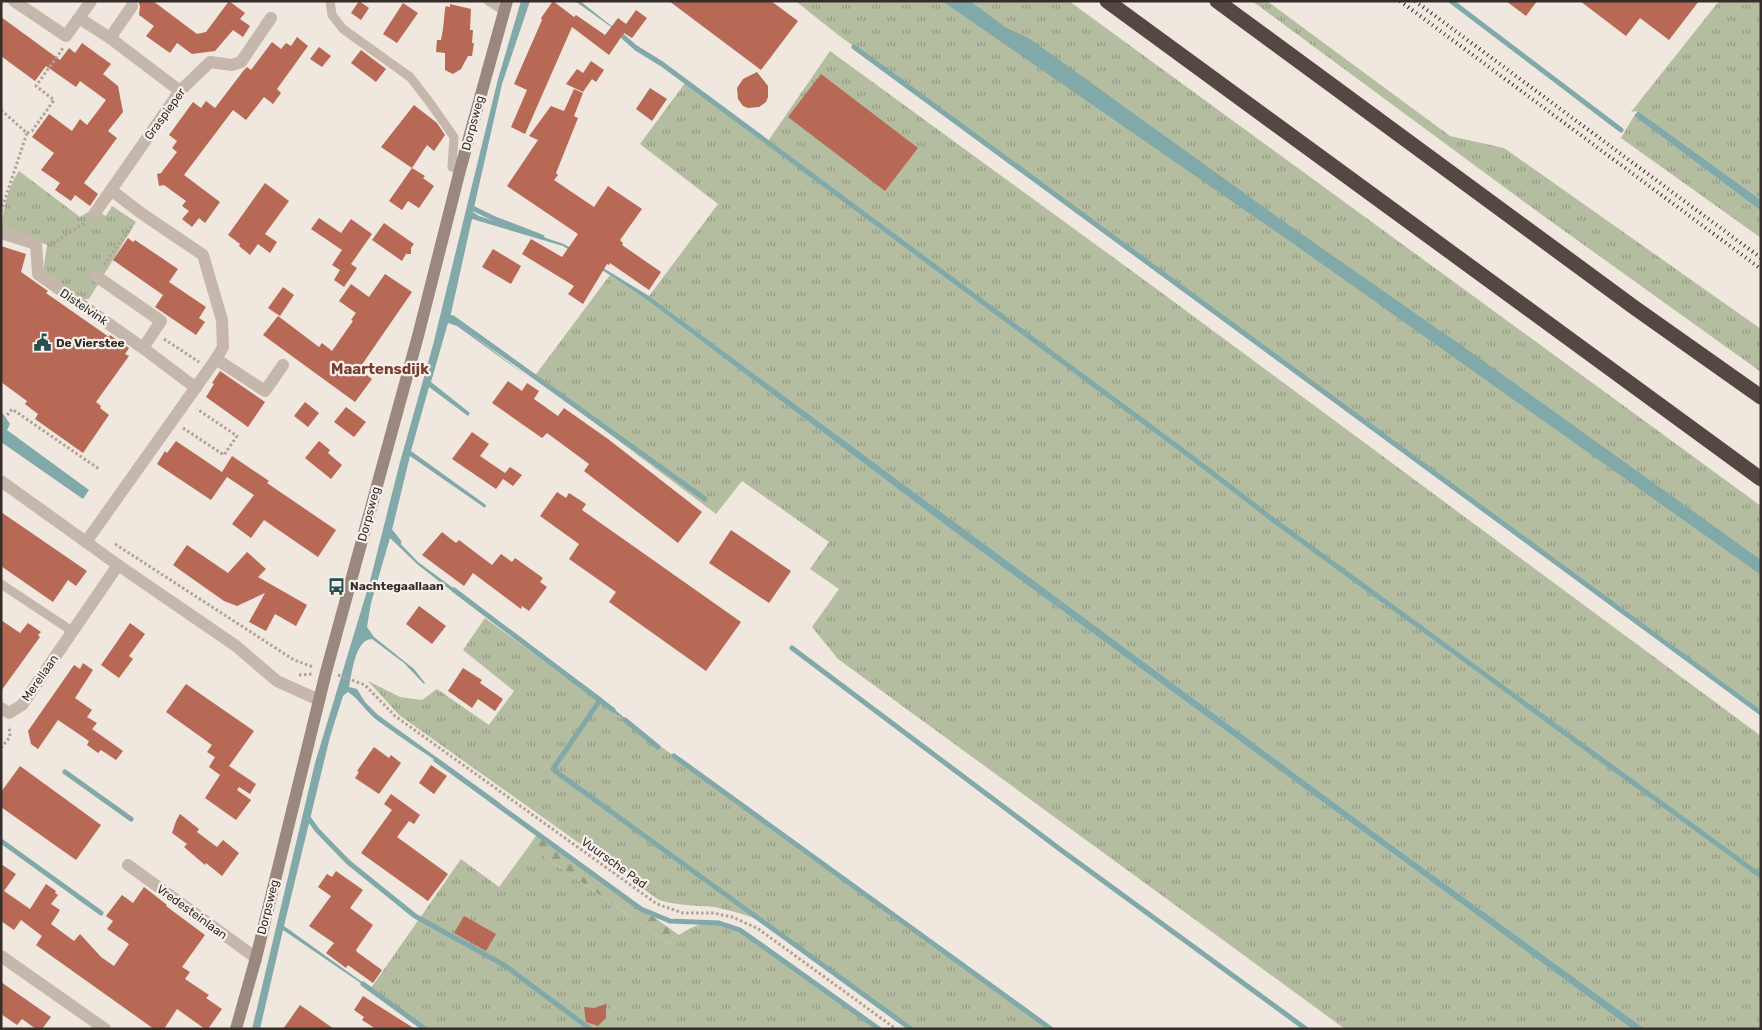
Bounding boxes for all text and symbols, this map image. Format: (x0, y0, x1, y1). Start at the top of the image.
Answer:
street label: Graspieper (142, 85, 189, 143)
street label: Dorpsweg (459, 94, 487, 152)
street label: Distelvink (57, 286, 111, 329)
public building icon: De Vierstee (32, 333, 52, 353)
place label: De Vierstee (56, 336, 125, 350)
district label: Maartensdijk (331, 360, 429, 378)
street label: Dorpsweg (355, 485, 383, 543)
bus stop icon: Nachtegaallaan (326, 576, 346, 596)
place label: Nachtegaallaan (350, 579, 444, 593)
street label: Merellaan (19, 652, 61, 704)
street label: Vuursche Pad (579, 835, 649, 891)
street label: Dorpsweg (254, 878, 282, 936)
street label: Vredesteinlaan (154, 882, 230, 942)

